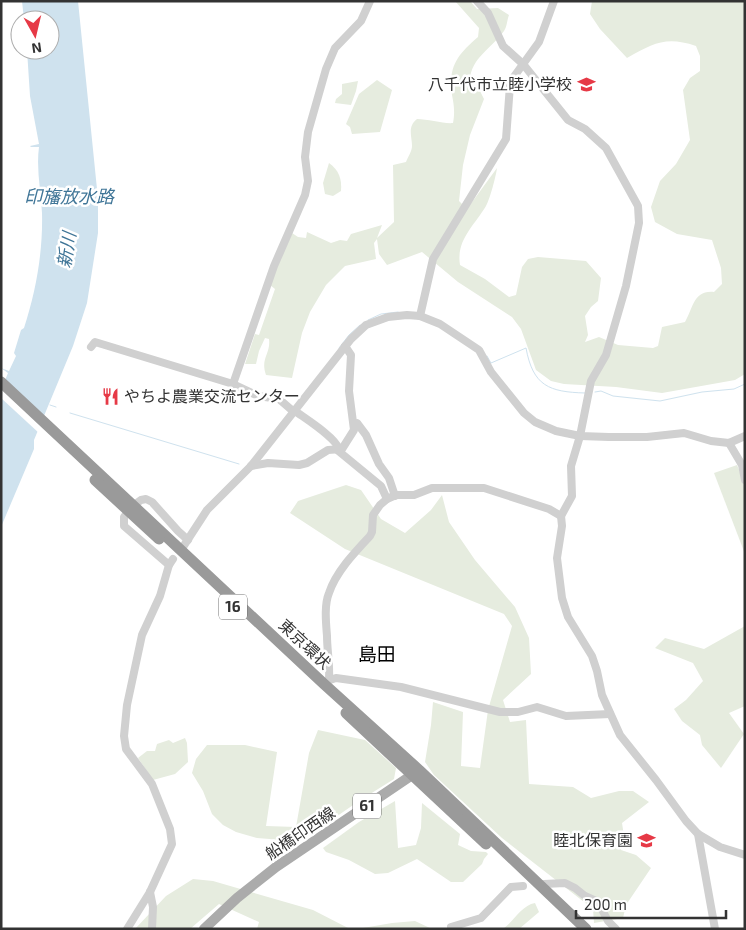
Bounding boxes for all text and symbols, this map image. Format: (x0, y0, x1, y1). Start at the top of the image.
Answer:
north arrow (10, 10, 60, 60)
text: N (31, 39, 43, 57)
place label: 八千代市立睦小学校 (428, 74, 572, 93)
school or university icon: 八千代市立睦小学校 (576, 74, 596, 94)
water label: 印旛放水路 (24, 185, 116, 207)
water label: 新川 (52, 228, 80, 269)
restaurant icon: やちよ農業交流センター (100, 386, 120, 406)
place label: やちよ農業交流センター (124, 386, 300, 405)
road number: 16 (219, 594, 247, 620)
street label: 東京環状 (275, 615, 335, 672)
district label: 島田 (358, 642, 396, 665)
road number: 61 (353, 794, 381, 818)
street label: 船橋印西線 (261, 802, 338, 863)
place label: 睦北保育園 (553, 830, 633, 849)
school or university icon: 睦北保育園 (637, 830, 657, 850)
scale bar (576, 888, 726, 920)
text: 200 m (584, 895, 627, 913)

